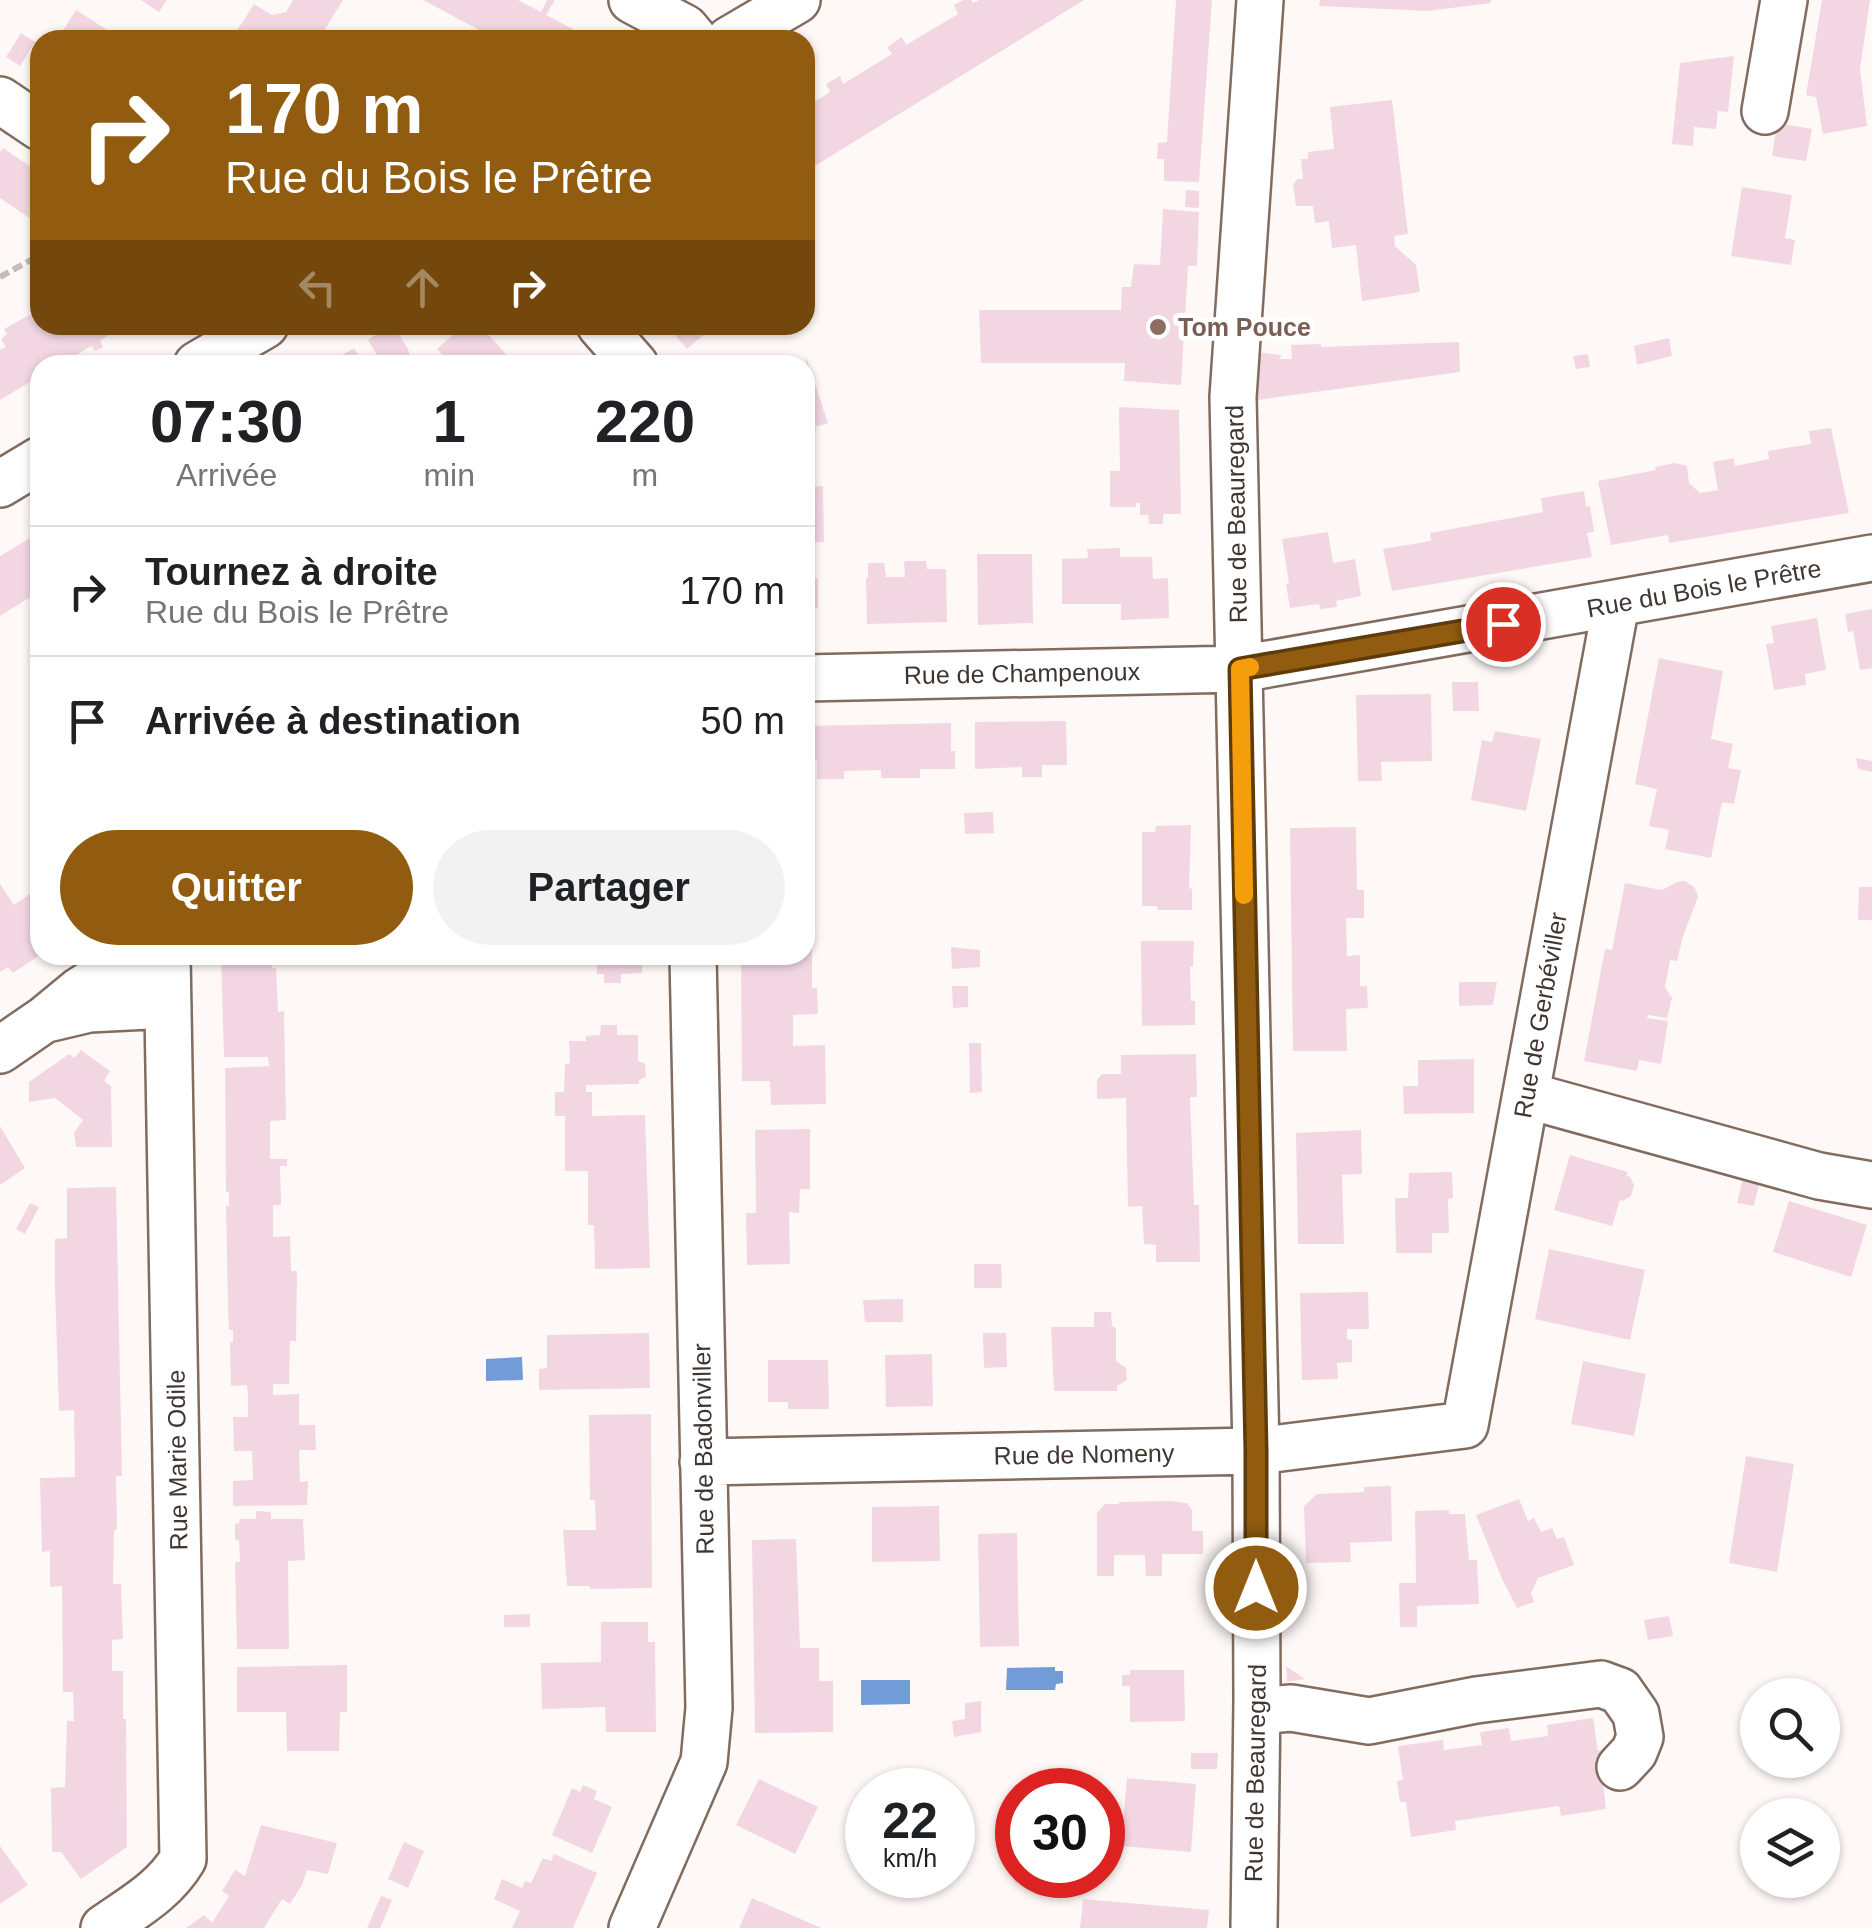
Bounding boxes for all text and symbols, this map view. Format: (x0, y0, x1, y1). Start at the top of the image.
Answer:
icon: right (60, 70, 190, 200)
text: 170 m (225, 70, 423, 148)
text: Rue du Bois le Prêtre (225, 152, 653, 203)
icon: left (290, 260, 345, 315)
icon: ahead (395, 260, 450, 315)
icon: right (500, 260, 555, 315)
place label: Tom Pouce (1178, 313, 1311, 341)
marker: Tom Pouce (1147, 316, 1169, 338)
text: 07:30 (150, 388, 303, 455)
text: 1 (432, 388, 466, 455)
text: 220 (595, 388, 695, 455)
street label: Rue de Beauregard (1220, 405, 1252, 623)
text: Arrivée (176, 457, 277, 493)
text: min (423, 457, 475, 493)
text: m (632, 457, 658, 493)
text: Tournez à droite (145, 551, 438, 593)
street label: Rue du Bois le Prêtre (1585, 554, 1823, 622)
icon: right (60, 564, 115, 619)
text: 170 m (679, 570, 785, 612)
pin (1461, 582, 1546, 667)
text: Rue du Bois le Prêtre (145, 594, 449, 630)
icon: arrive (1476, 597, 1531, 652)
street label: Rue de Champenoux (904, 657, 1141, 689)
icon: arrive (60, 694, 115, 749)
text: Arrivée à destination (145, 700, 521, 742)
text: 50 m (701, 700, 785, 742)
button: Quitter (60, 830, 413, 945)
button: Partager (433, 830, 785, 945)
street label: Rue de Gerbéviller (1508, 910, 1572, 1120)
street label: Rue de Badonviller (687, 1343, 719, 1555)
street label: Rue Marie Odile (161, 1369, 193, 1551)
street label: Rue de Nomeny (993, 1438, 1175, 1470)
position arrow (1204, 1536, 1308, 1640)
street label: Rue de Beauregard (1239, 1664, 1271, 1882)
map controls (1740, 1678, 1840, 1898)
button: search (1740, 1678, 1840, 1778)
speed limit sign: 30 (995, 1768, 1125, 1898)
text: 22 (882, 1793, 938, 1849)
button: layers (1740, 1798, 1840, 1898)
text: km/h (883, 1844, 937, 1872)

